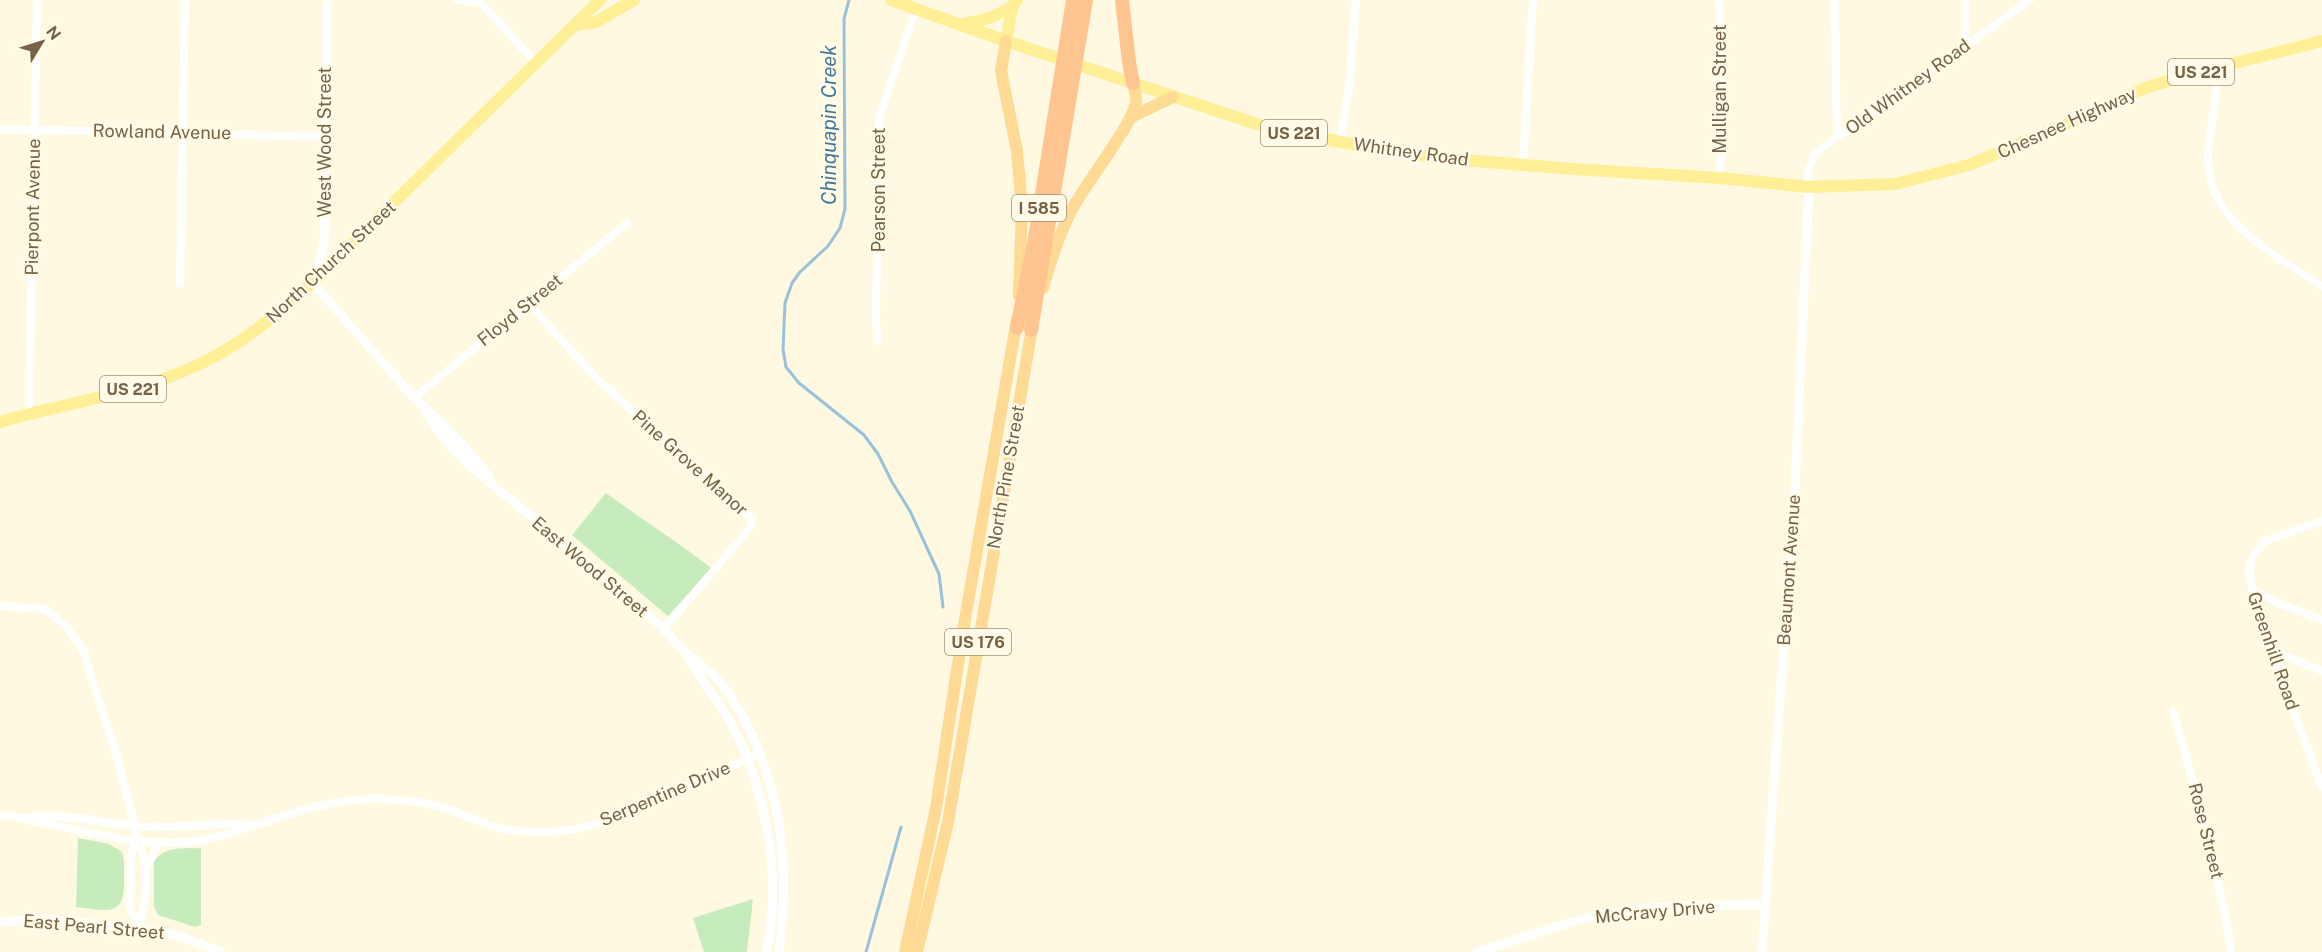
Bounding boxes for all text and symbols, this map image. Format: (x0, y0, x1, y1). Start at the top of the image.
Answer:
north arrow (12, 12, 72, 72)
text: N (42, 22, 65, 44)
street label: Mulligan Street (1709, 24, 1730, 154)
street label: Old Whitney Road (1841, 34, 1974, 139)
water label: Chinquapin Creek (817, 45, 841, 205)
road number: US 221 (2168, 59, 2234, 85)
street label: West Wood Street (314, 67, 335, 217)
street label: Chesnee Highway (1994, 82, 2140, 163)
street label: Rowland Avenue (93, 120, 231, 143)
road number: US 221 (1261, 120, 1327, 146)
street label: Pearson Street (868, 128, 889, 252)
street label: Whitney Road (1352, 133, 1470, 170)
street label: Pierpont Avenue (21, 138, 44, 276)
road number: I 585 (1012, 195, 1066, 221)
street label: North Church Street (262, 196, 400, 327)
street label: Floyd Street (473, 269, 566, 350)
road number: US 221 (100, 376, 166, 402)
street label: North Pine Street (983, 403, 1028, 550)
street label: Pine Grove Manor (628, 405, 752, 520)
street label: Beaumont Avenue (1773, 494, 1804, 646)
street label: East Wood Street (528, 512, 653, 621)
street label: Greenhill Road (2243, 589, 2303, 713)
road number: US 176 (945, 629, 1011, 655)
street label: Serpentine Drive (596, 757, 733, 830)
street label: Rose Street (2184, 781, 2229, 881)
street label: McCravy Drive (1594, 896, 1716, 927)
street label: East Pearl Street (22, 910, 166, 943)

